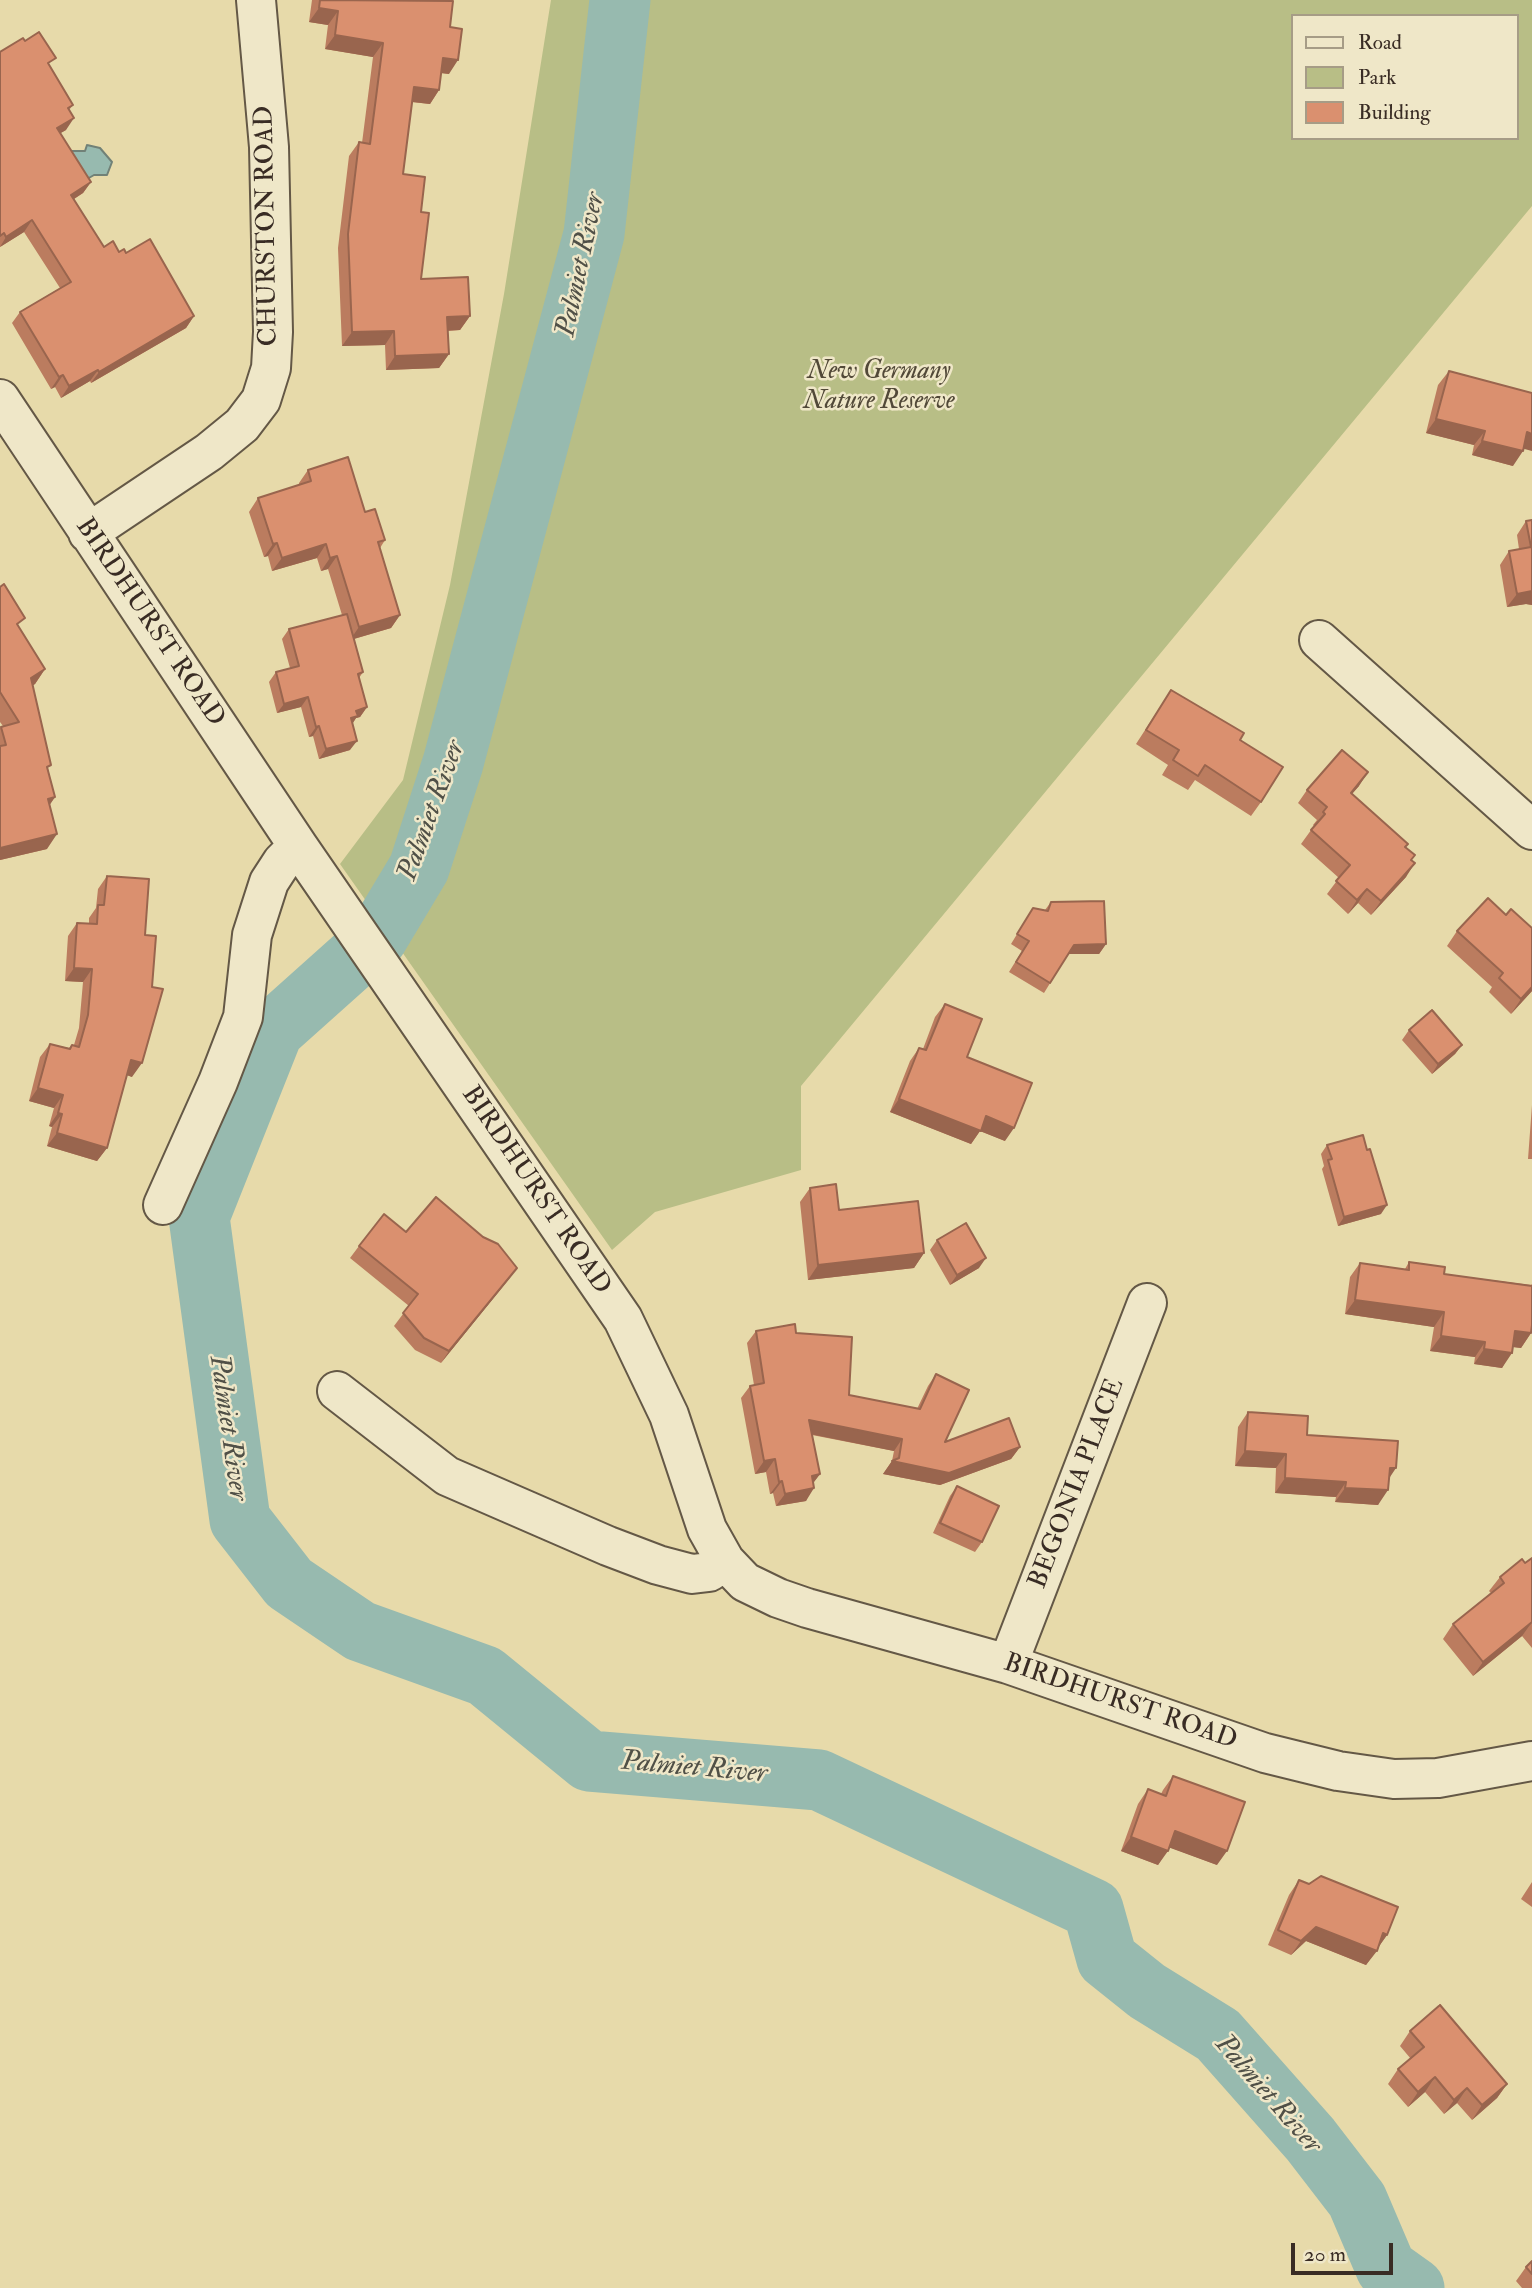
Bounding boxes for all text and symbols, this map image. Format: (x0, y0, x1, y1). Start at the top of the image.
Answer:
legend (1290, 14, 1518, 140)
text: Road (1358, 29, 1402, 56)
text: Park (1358, 64, 1396, 91)
text: Building (1358, 99, 1431, 126)
street label: CHURSTON ROAD (250, 105, 286, 347)
water label: Palmiet River (550, 190, 614, 340)
park label: New Germany Nature Reserve (803, 356, 955, 418)
street label: BIRDHURST ROAD (68, 513, 230, 733)
water label: Palmiet River (392, 736, 474, 886)
street label: BIRDHURST ROAD (454, 1081, 616, 1301)
water label: Palmiet River (200, 1353, 254, 1503)
street label: BEGONIA PLACE (1024, 1375, 1132, 1593)
street label: BIRDHURST ROAD (999, 1648, 1241, 1758)
water label: Palmiet River (620, 1746, 768, 1792)
water label: Palmiet River (1206, 2029, 1328, 2161)
scale bar (1294, 2228, 1396, 2272)
text: 20 m (1304, 2241, 1346, 2268)

